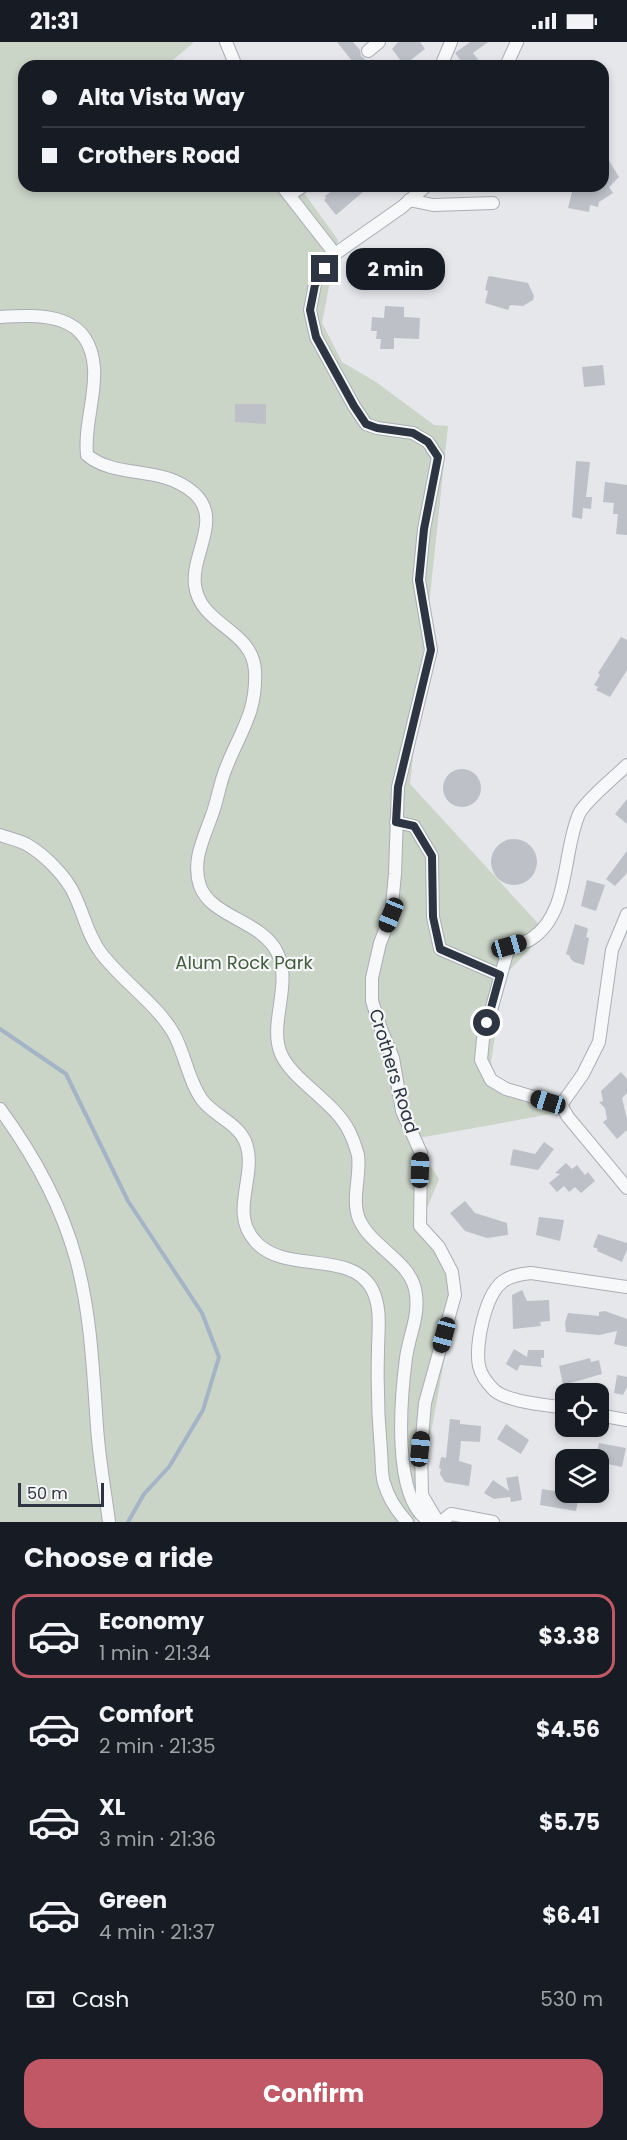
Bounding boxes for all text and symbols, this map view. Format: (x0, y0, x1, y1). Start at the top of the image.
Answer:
text: 21:31 (30, 6, 79, 37)
text: Alta Vista Way (78, 82, 245, 113)
text: Crothers Road (78, 140, 240, 171)
callout: 2 min (346, 248, 445, 290)
route end (311, 255, 338, 282)
text: 2 min (367, 255, 424, 283)
car (376, 895, 406, 935)
car (489, 932, 529, 960)
park label: Alum Rock Park (175, 950, 313, 975)
street label: Crothers Road (363, 1006, 425, 1136)
route start (473, 1009, 500, 1036)
car (528, 1088, 568, 1116)
car (410, 1152, 430, 1188)
car (431, 1315, 457, 1355)
map controls (555, 1383, 609, 1503)
button: locate (555, 1383, 609, 1437)
car (409, 1430, 431, 1468)
button: layers (555, 1449, 609, 1503)
scale bar (18, 1480, 104, 1508)
text: 50 m (27, 1482, 68, 1505)
text: Choose a ride (24, 1539, 213, 1576)
text: Economy (99, 1606, 204, 1637)
icon: car (27, 1609, 81, 1663)
text: $3.38 (538, 1621, 600, 1652)
text: 1 min · 21:34 (99, 1639, 211, 1667)
text: Comfort (99, 1699, 193, 1730)
icon: car (27, 1702, 81, 1756)
text: $4.56 (536, 1714, 600, 1745)
text: 2 min · 21:35 (99, 1732, 216, 1760)
text: XL (99, 1792, 125, 1823)
icon: car (27, 1795, 81, 1849)
text: $5.75 (539, 1807, 600, 1838)
text: 3 min · 21:36 (99, 1825, 216, 1853)
text: Green (99, 1885, 167, 1916)
icon: car (27, 1888, 81, 1942)
text: $6.41 (542, 1900, 600, 1931)
text: 4 min · 21:37 (99, 1918, 215, 1946)
icon: cash (24, 1983, 57, 2016)
text: Cash (72, 1984, 129, 2015)
text: 530 m (540, 1985, 603, 2013)
button: Confirm (24, 2059, 603, 2128)

